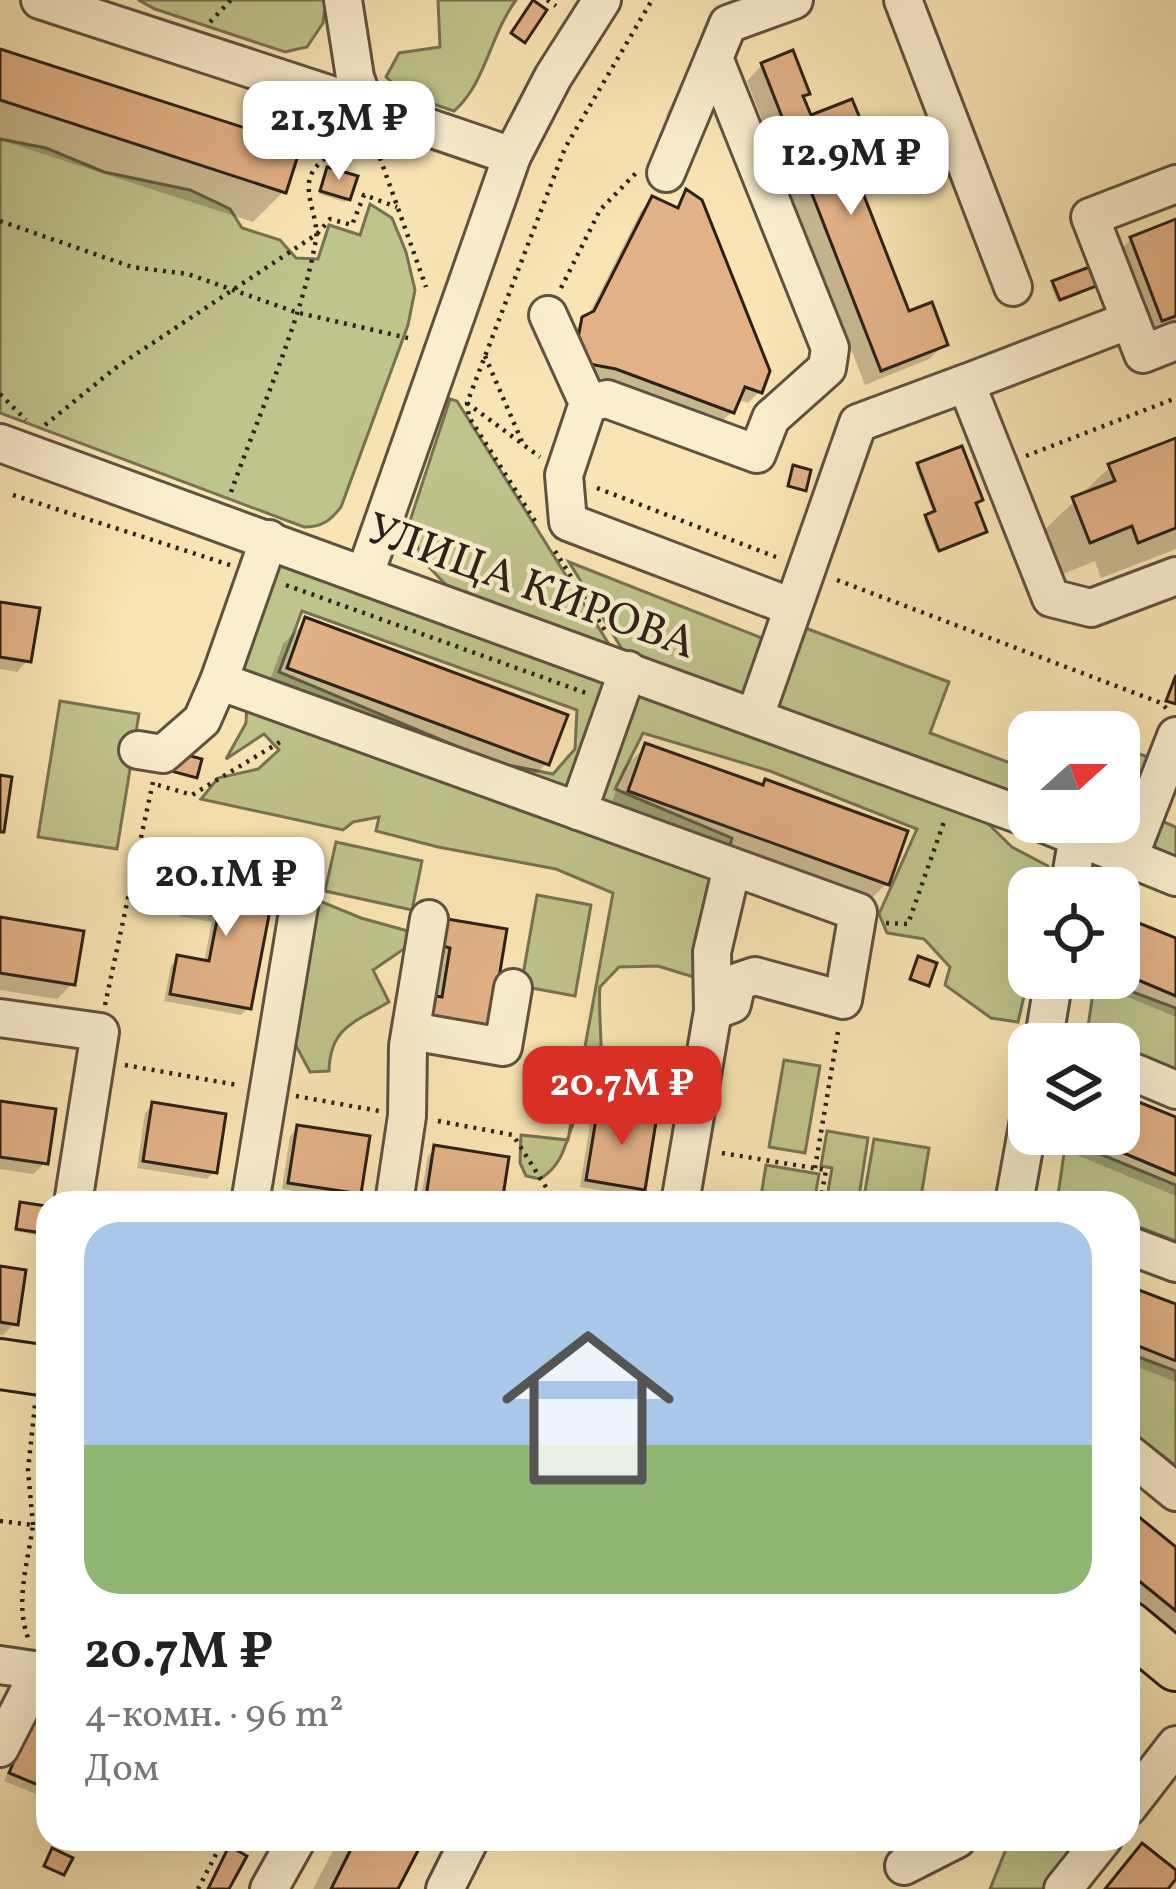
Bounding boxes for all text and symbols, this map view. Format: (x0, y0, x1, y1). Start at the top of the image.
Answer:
pin: 21.3M ₽ (228, 81, 450, 183)
text: 21.3M ₽ (270, 93, 408, 147)
pin: 12.9M ₽ (740, 116, 962, 218)
text: 12.9M ₽ (781, 128, 921, 182)
street label: УЛИЦА КИРОВА (357, 499, 704, 677)
north arrow (1008, 711, 1140, 843)
map controls (1008, 711, 1140, 1155)
pin: 20.1M ₽ (115, 837, 337, 939)
text: 20.1M ₽ (154, 849, 298, 903)
button: locate (1008, 867, 1140, 999)
button: layers (1008, 1023, 1140, 1155)
pin: 20.7M ₽ (511, 1046, 733, 1148)
text: 20.7M ₽ (550, 1058, 694, 1112)
icon: home (480, 1300, 696, 1516)
text: 20.7M ₽ (84, 1618, 273, 1689)
text: 4-комн. · 96 m² (84, 1689, 344, 1743)
text: Дом (84, 1743, 159, 1797)

